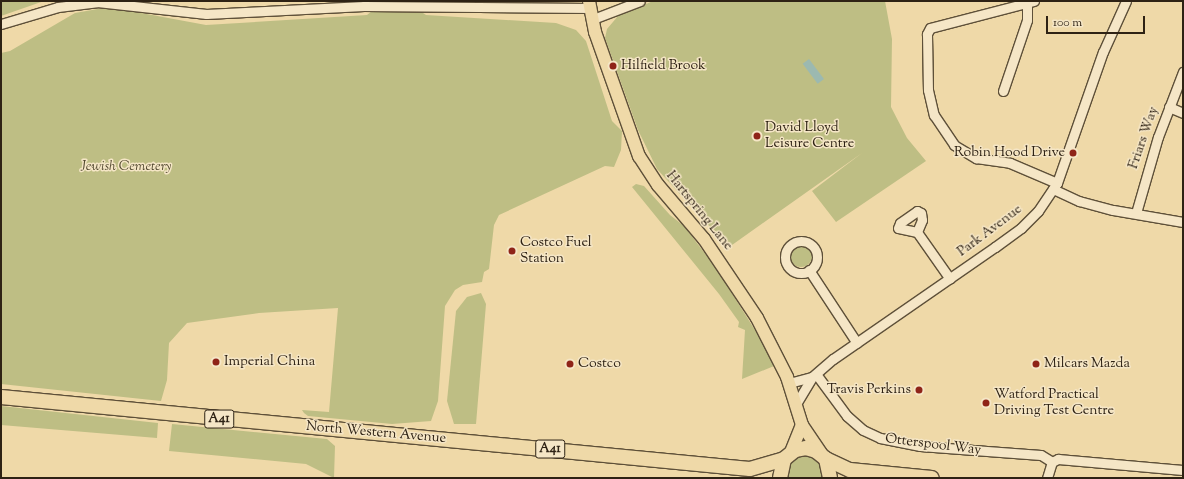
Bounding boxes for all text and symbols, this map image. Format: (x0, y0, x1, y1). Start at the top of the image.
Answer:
scale bar (1048, 8, 1147, 34)
text: 100 m (1053, 14, 1082, 32)
place label: Hilfield Brook (621, 58, 706, 74)
marker: Hilfield Brook (608, 61, 618, 71)
street label: Friars Way (1126, 105, 1162, 171)
place label: David Lloyd Leisure Centre (765, 120, 854, 152)
marker: David Lloyd Leisure Centre (752, 131, 762, 141)
place label: Robin Hood Drive (954, 145, 1065, 161)
marker: Robin Hood Drive (1068, 148, 1078, 158)
park label: Jewish Cemetery (81, 159, 171, 175)
street label: Hartspring Lane (662, 168, 736, 254)
street label: Park Avenue (954, 201, 1026, 261)
place label: Costco Fuel Station (520, 235, 592, 268)
marker: Costco Fuel Station (507, 246, 517, 256)
place label: Imperial China (224, 354, 315, 370)
place label: Costco (578, 356, 621, 372)
place label: Milcars Mazda (1044, 356, 1130, 372)
marker: Imperial China (211, 357, 221, 367)
marker: Costco (565, 359, 575, 369)
marker: Milcars Mazda (1031, 359, 1041, 369)
place label: Travis Perkins (827, 382, 911, 398)
marker: Travis Perkins (914, 385, 924, 395)
place label: Watford Practical Driving Test Centre (994, 387, 1114, 420)
marker: Watford Practical Driving Test Centre (981, 398, 991, 408)
road number: A41 (204, 408, 234, 430)
street label: North Western Avenue (305, 419, 447, 447)
street label: Otterspool Way (884, 431, 982, 459)
road number: A41 (535, 438, 565, 460)

